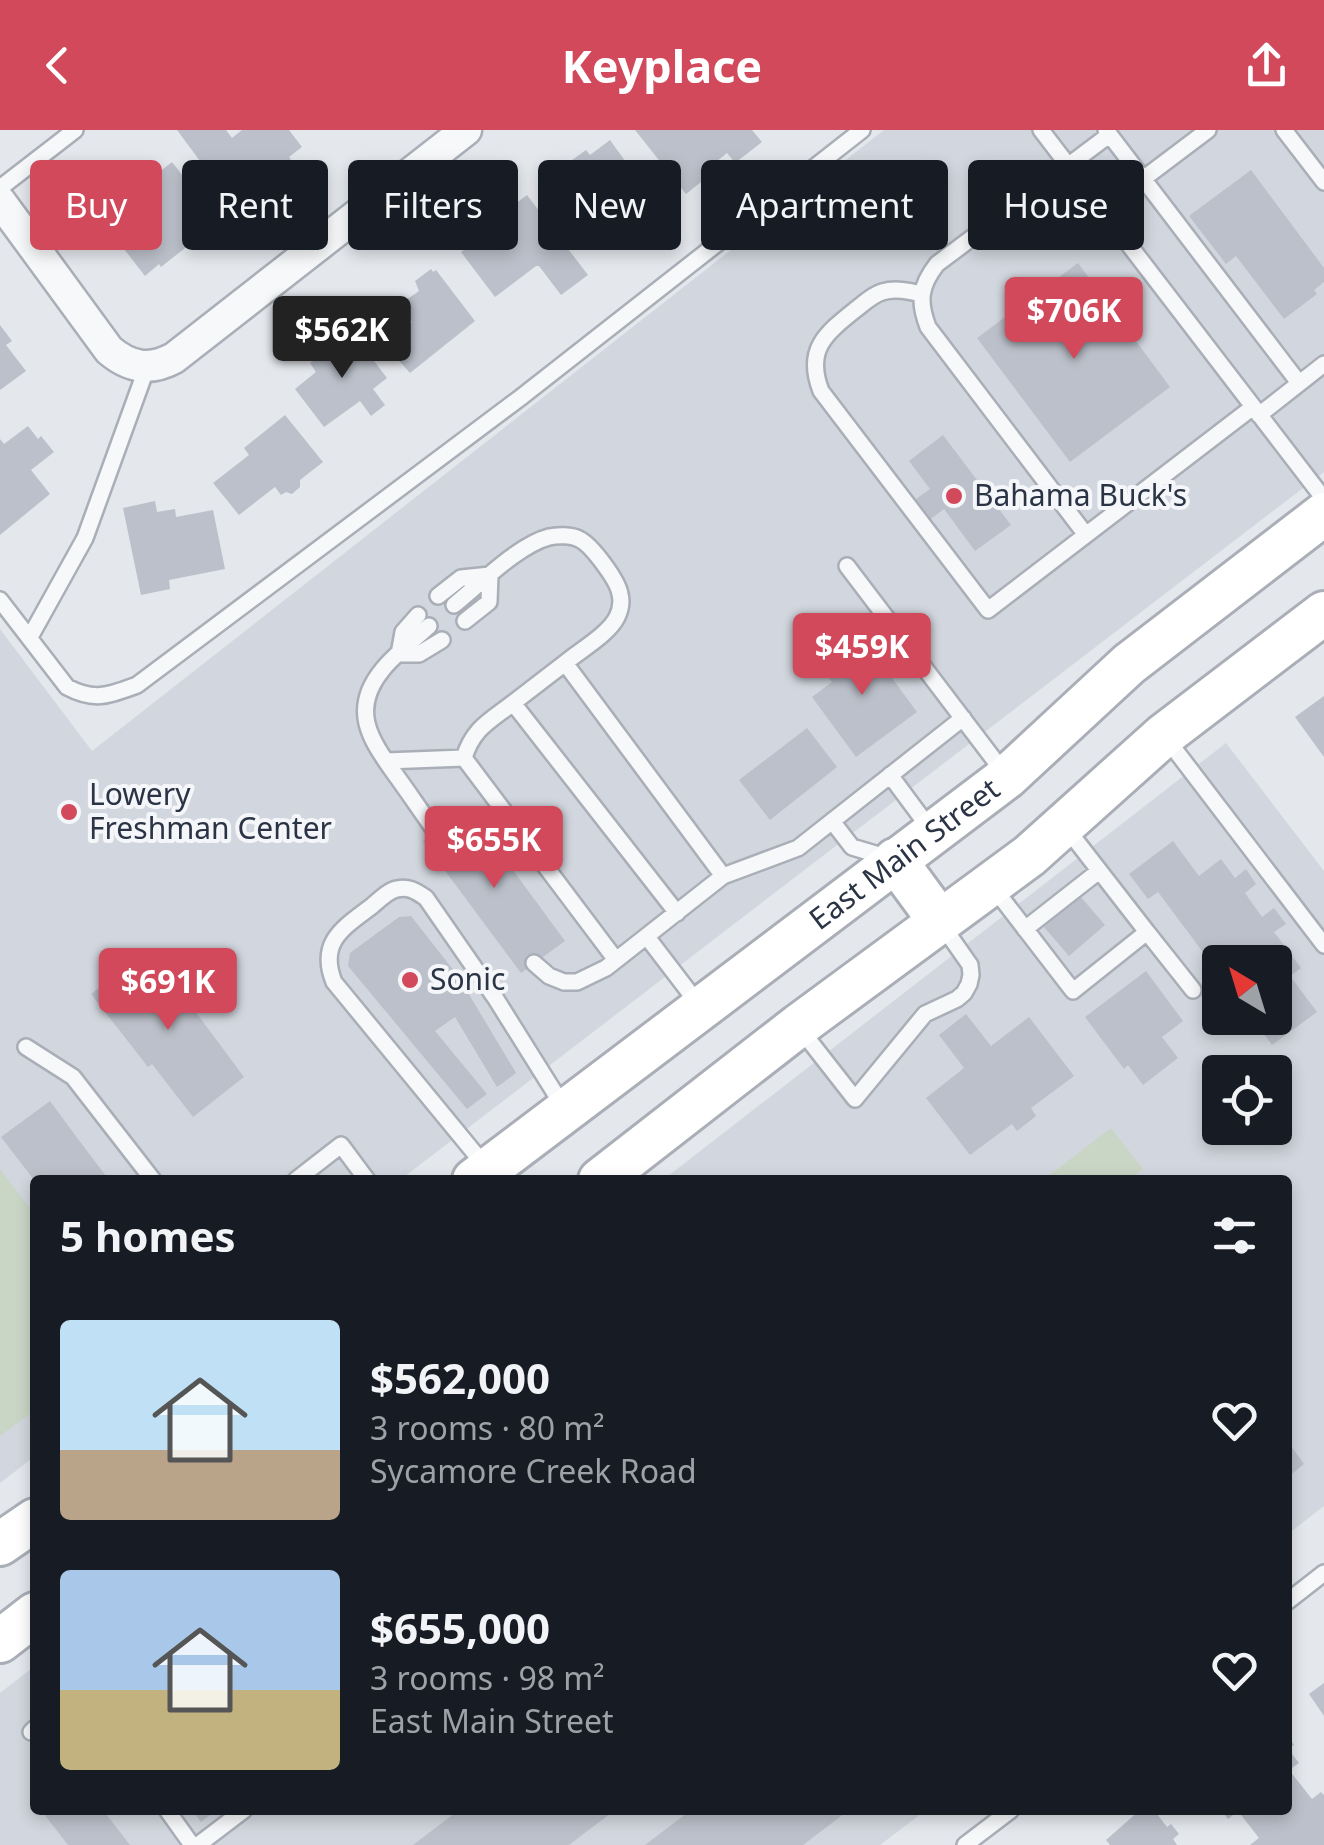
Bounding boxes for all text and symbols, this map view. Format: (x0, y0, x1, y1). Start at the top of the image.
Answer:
text: Keyplace (562, 35, 762, 96)
icon: back (30, 38, 85, 93)
icon: share (1239, 38, 1294, 93)
chip: Buy (30, 160, 162, 250)
chip: Rent (182, 160, 328, 250)
chip: Filters (348, 160, 518, 250)
chip: New (538, 160, 681, 250)
chip: Apartment (701, 160, 948, 250)
chip: House (968, 160, 1144, 250)
pin: $706K (1004, 277, 1144, 362)
text: $706K (1027, 288, 1121, 331)
pin: $562K (272, 296, 412, 381)
text: $562K (295, 307, 389, 350)
place label: Bahama Buck's (974, 474, 1187, 515)
marker: Bahama Buck's (943, 485, 965, 507)
pin: $459K (792, 613, 932, 698)
text: $459K (815, 624, 909, 667)
street label: East Main Street (800, 768, 1007, 938)
place label: Lowery Freshman Center (89, 773, 332, 848)
marker: Lowery Freshman Center (58, 801, 80, 823)
pin: $655K (424, 806, 564, 891)
text: $655K (447, 817, 541, 860)
north arrow (1202, 945, 1292, 1035)
map controls (1202, 945, 1292, 1145)
pin: $691K (98, 948, 238, 1033)
place label: Sonic (430, 958, 505, 999)
text: $691K (121, 959, 215, 1002)
marker: Sonic (399, 969, 421, 991)
button: locate (1202, 1055, 1292, 1145)
text: 5 homes (60, 1207, 236, 1264)
icon: filters (1207, 1208, 1262, 1263)
text: $562,000 (370, 1349, 550, 1406)
icon: home (140, 1360, 260, 1480)
icon: heart (1207, 1393, 1262, 1448)
text: 3 rooms · 80 m² (370, 1406, 604, 1449)
text: Sycamore Creek Road (370, 1449, 697, 1492)
text: $655,000 (370, 1599, 550, 1656)
icon: home (140, 1610, 260, 1730)
icon: heart (1207, 1643, 1262, 1698)
text: 3 rooms · 98 m² (370, 1656, 604, 1699)
text: East Main Street (370, 1699, 614, 1742)

